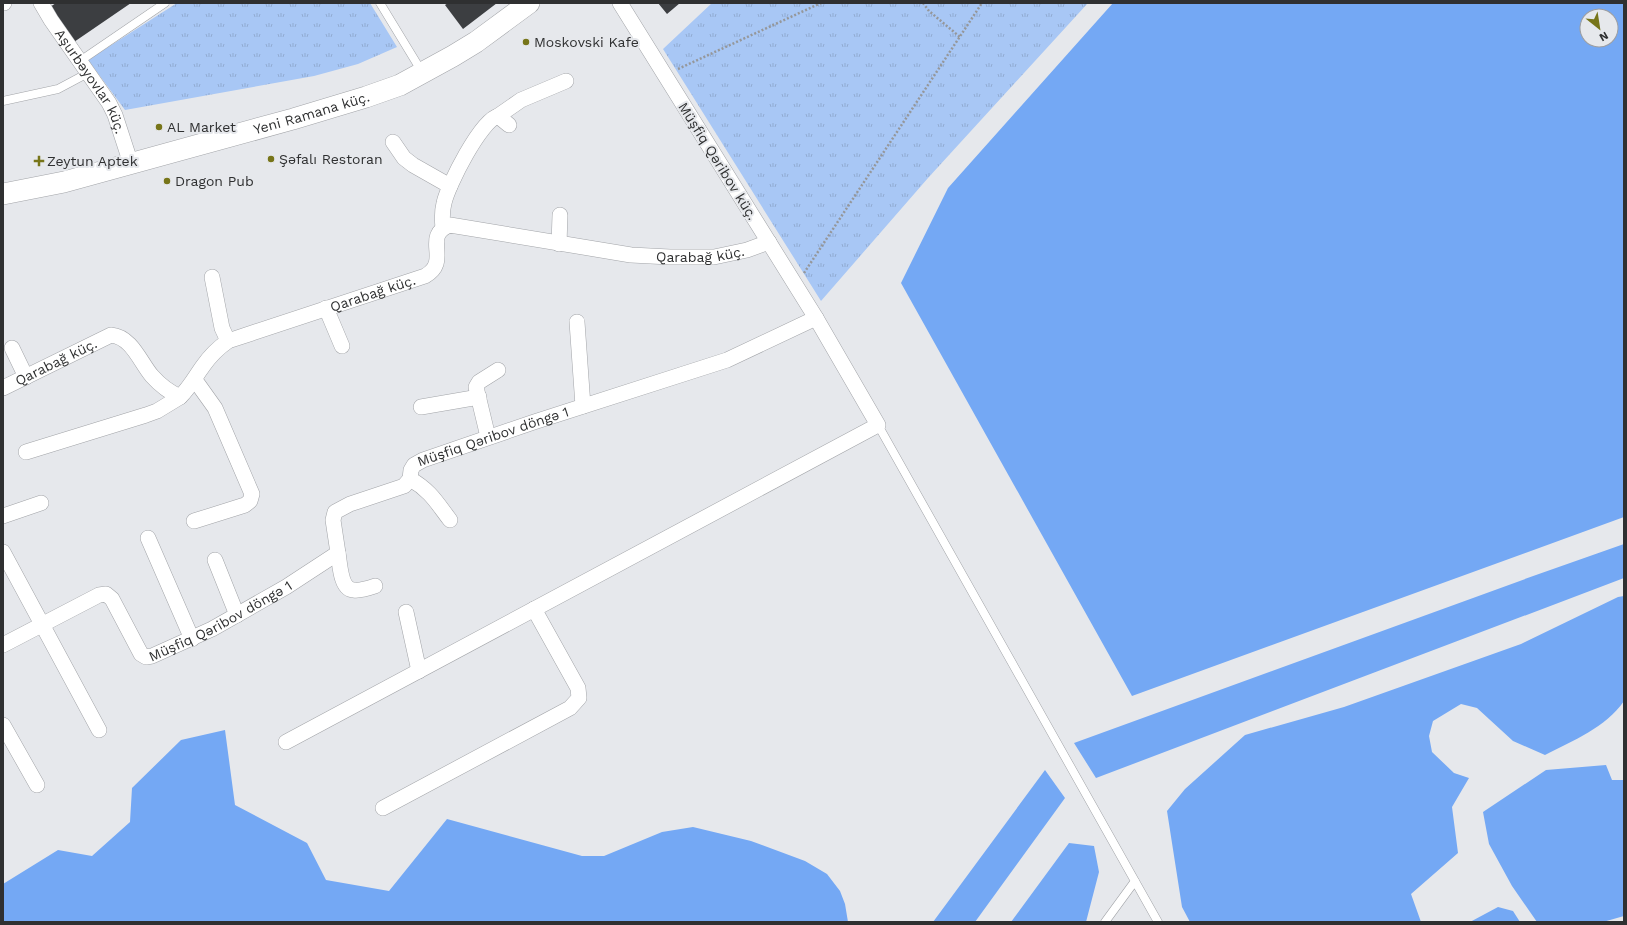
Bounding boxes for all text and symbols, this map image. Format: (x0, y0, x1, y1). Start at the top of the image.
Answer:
north arrow (1579, 8, 1619, 48)
street label: Aşurbəyovlar küç. (52, 26, 129, 136)
text: N (1597, 29, 1611, 44)
place label: Moskovski Kafe (534, 34, 639, 50)
marker: Moskovski Kafe (521, 37, 531, 47)
street label: Yeni Ramana küç. (252, 88, 372, 138)
street label: Müşfiq Qəribov küç. (675, 99, 761, 223)
place label: AL Market (167, 119, 236, 135)
marker: AL Market (154, 122, 164, 132)
place label: Şəfalı Restoran (279, 151, 383, 167)
place label: Zeytun Aptek (47, 153, 138, 169)
marker: Şəfalı Restoran (266, 154, 276, 164)
marker: Zeytun Aptek (34, 156, 44, 166)
place label: Dragon Pub (175, 173, 254, 189)
marker: Dragon Pub (162, 176, 172, 186)
street label: Qarabağ küç. (656, 243, 746, 265)
street label: Qarabağ küç. (328, 272, 418, 315)
street label: Qarabağ küç. (12, 335, 99, 389)
street label: Müşfiq Qəribov döngə 1 (415, 403, 571, 469)
street label: Müşfiq Qəribov döngə 1 (146, 577, 295, 664)

